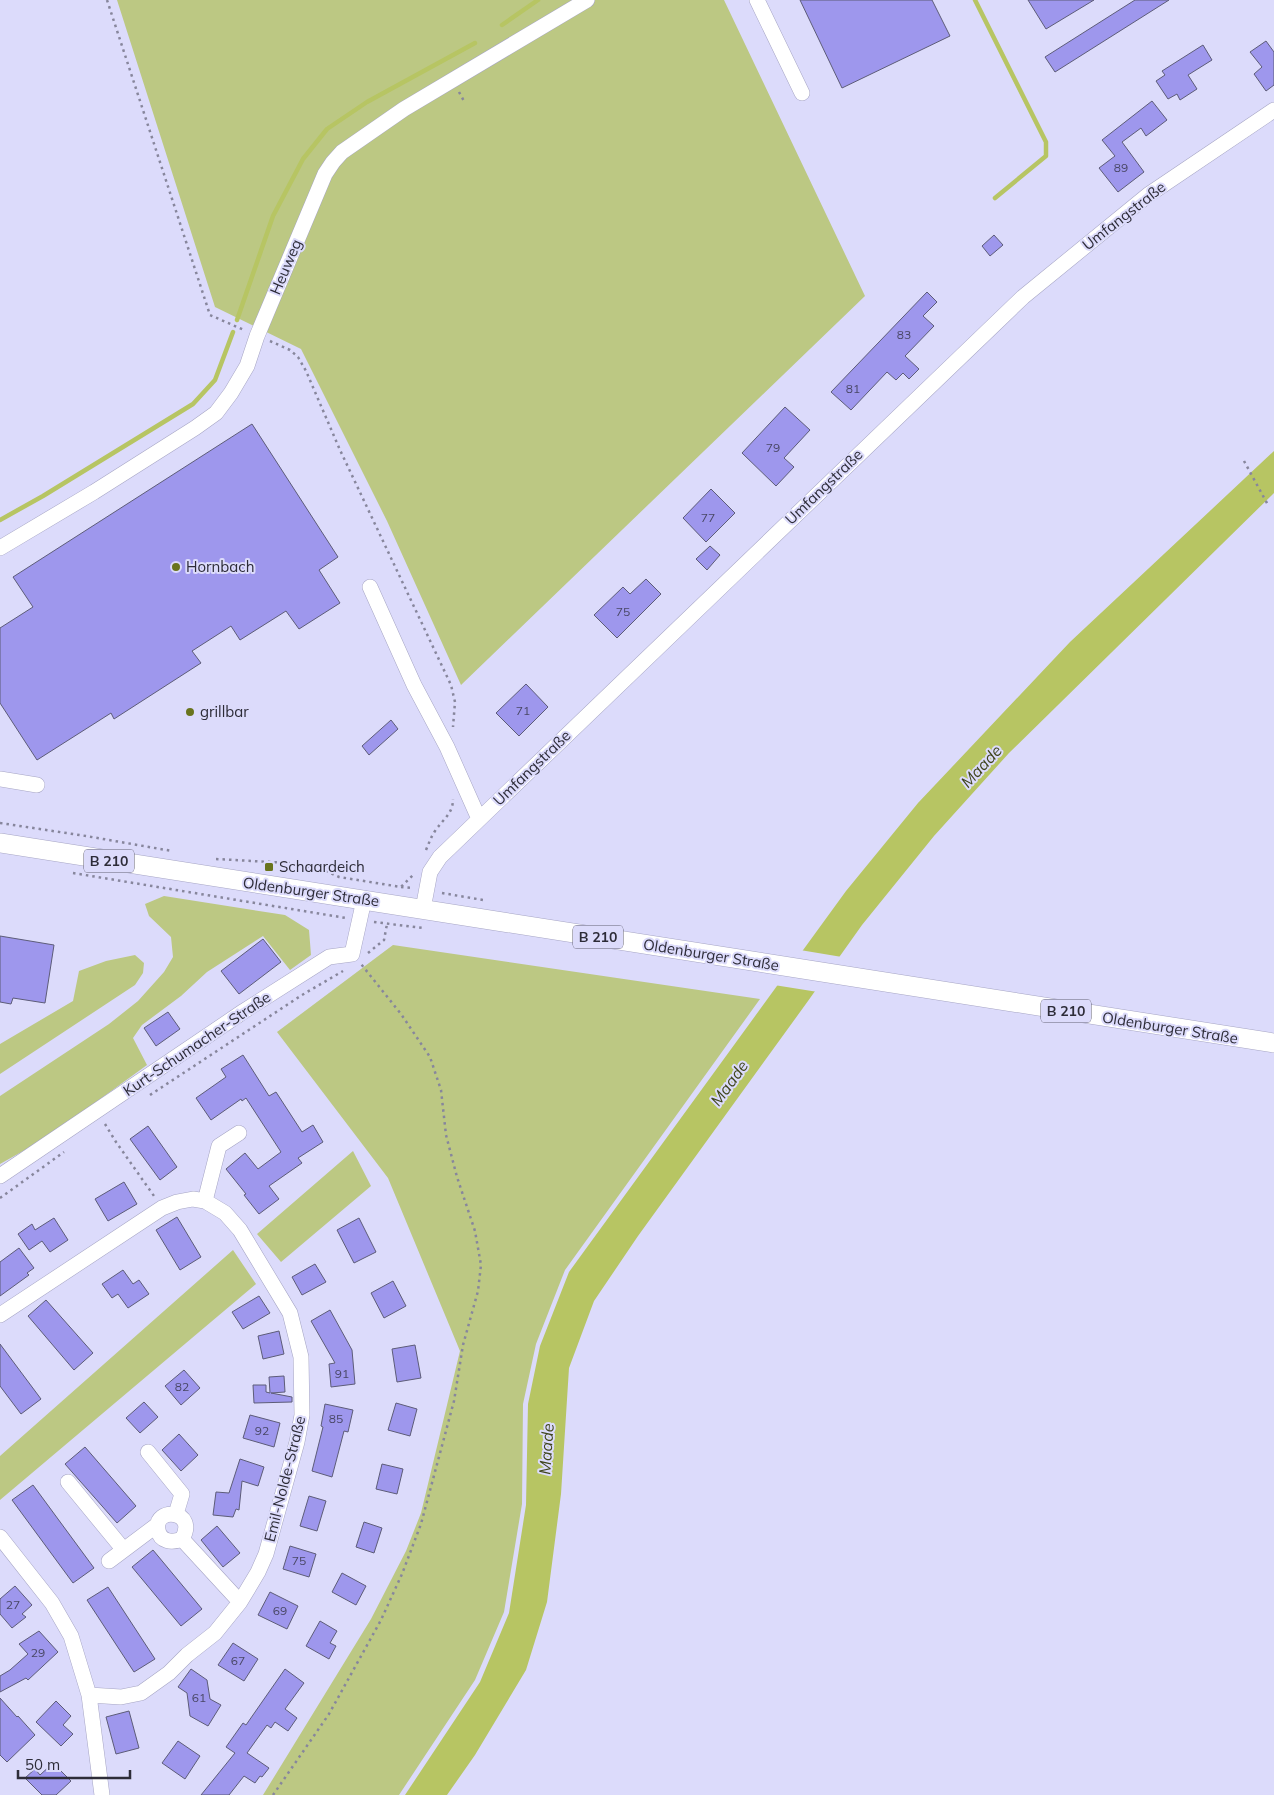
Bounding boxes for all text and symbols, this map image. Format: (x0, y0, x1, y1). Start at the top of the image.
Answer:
house number: 89 (1114, 160, 1128, 175)
street label: Umfangstraße (1078, 177, 1169, 254)
street label: Heuweg (265, 236, 306, 297)
house number: 83 (897, 327, 911, 342)
house number: 81 (846, 381, 860, 396)
house number: 79 (766, 440, 780, 455)
street label: Umfangstraße (781, 445, 866, 528)
house number: 77 (701, 510, 715, 525)
place label: Hornbach (186, 557, 255, 576)
marker: Hornbach (170, 561, 182, 573)
house number: 75 (616, 604, 630, 619)
place label: grillbar (200, 702, 249, 721)
house number: 71 (516, 703, 530, 718)
marker: grillbar (184, 706, 196, 718)
street label: Umfangstraße (489, 726, 574, 809)
water label: Maade (956, 740, 1006, 792)
road number: B 210 (84, 849, 134, 872)
place label: Schaardeich (279, 857, 365, 876)
marker: Schaardeich (263, 861, 275, 873)
street label: Oldenburger Straße (242, 873, 380, 910)
road number: B 210 (573, 926, 623, 949)
street label: Oldenburger Straße (642, 934, 780, 975)
street label: Kurt-Schumacher-Straße (119, 987, 274, 1100)
road number: B 210 (1041, 999, 1091, 1022)
street label: Oldenburger Straße (1101, 1007, 1239, 1048)
water label: Maade (706, 1056, 752, 1110)
house number: 91 (335, 1366, 349, 1381)
house number: 82 (175, 1379, 189, 1394)
house number: 85 (329, 1411, 343, 1426)
street label: Emil-Nolde-Straße (260, 1414, 309, 1544)
water label: Maade (534, 1422, 558, 1475)
house number: 92 (255, 1423, 269, 1438)
house number: 75 (292, 1553, 306, 1568)
house number: 27 (6, 1597, 20, 1612)
house number: 69 (273, 1603, 287, 1618)
house number: 29 (31, 1645, 45, 1660)
house number: 67 (231, 1653, 245, 1668)
house number: 61 (192, 1690, 206, 1705)
scale bar (18, 1748, 130, 1780)
text: 50 m (25, 1755, 60, 1774)

